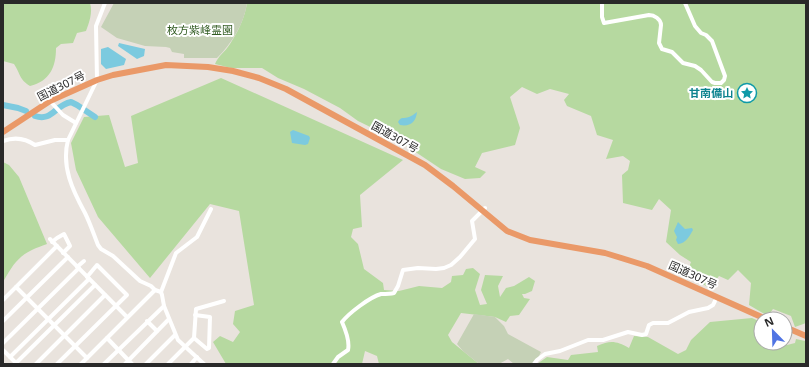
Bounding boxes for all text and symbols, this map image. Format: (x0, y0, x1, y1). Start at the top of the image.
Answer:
park label: 枚方紫峰霊園 (167, 22, 233, 37)
street label: 国道307号 (34, 67, 87, 104)
place icon: 甘南備山 (736, 82, 758, 104)
place label: 甘南備山 (689, 85, 733, 100)
street label: 国道307号 (369, 117, 422, 156)
street label: 国道307号 (666, 257, 720, 292)
north arrow (753, 311, 793, 351)
text: N (762, 313, 776, 330)

